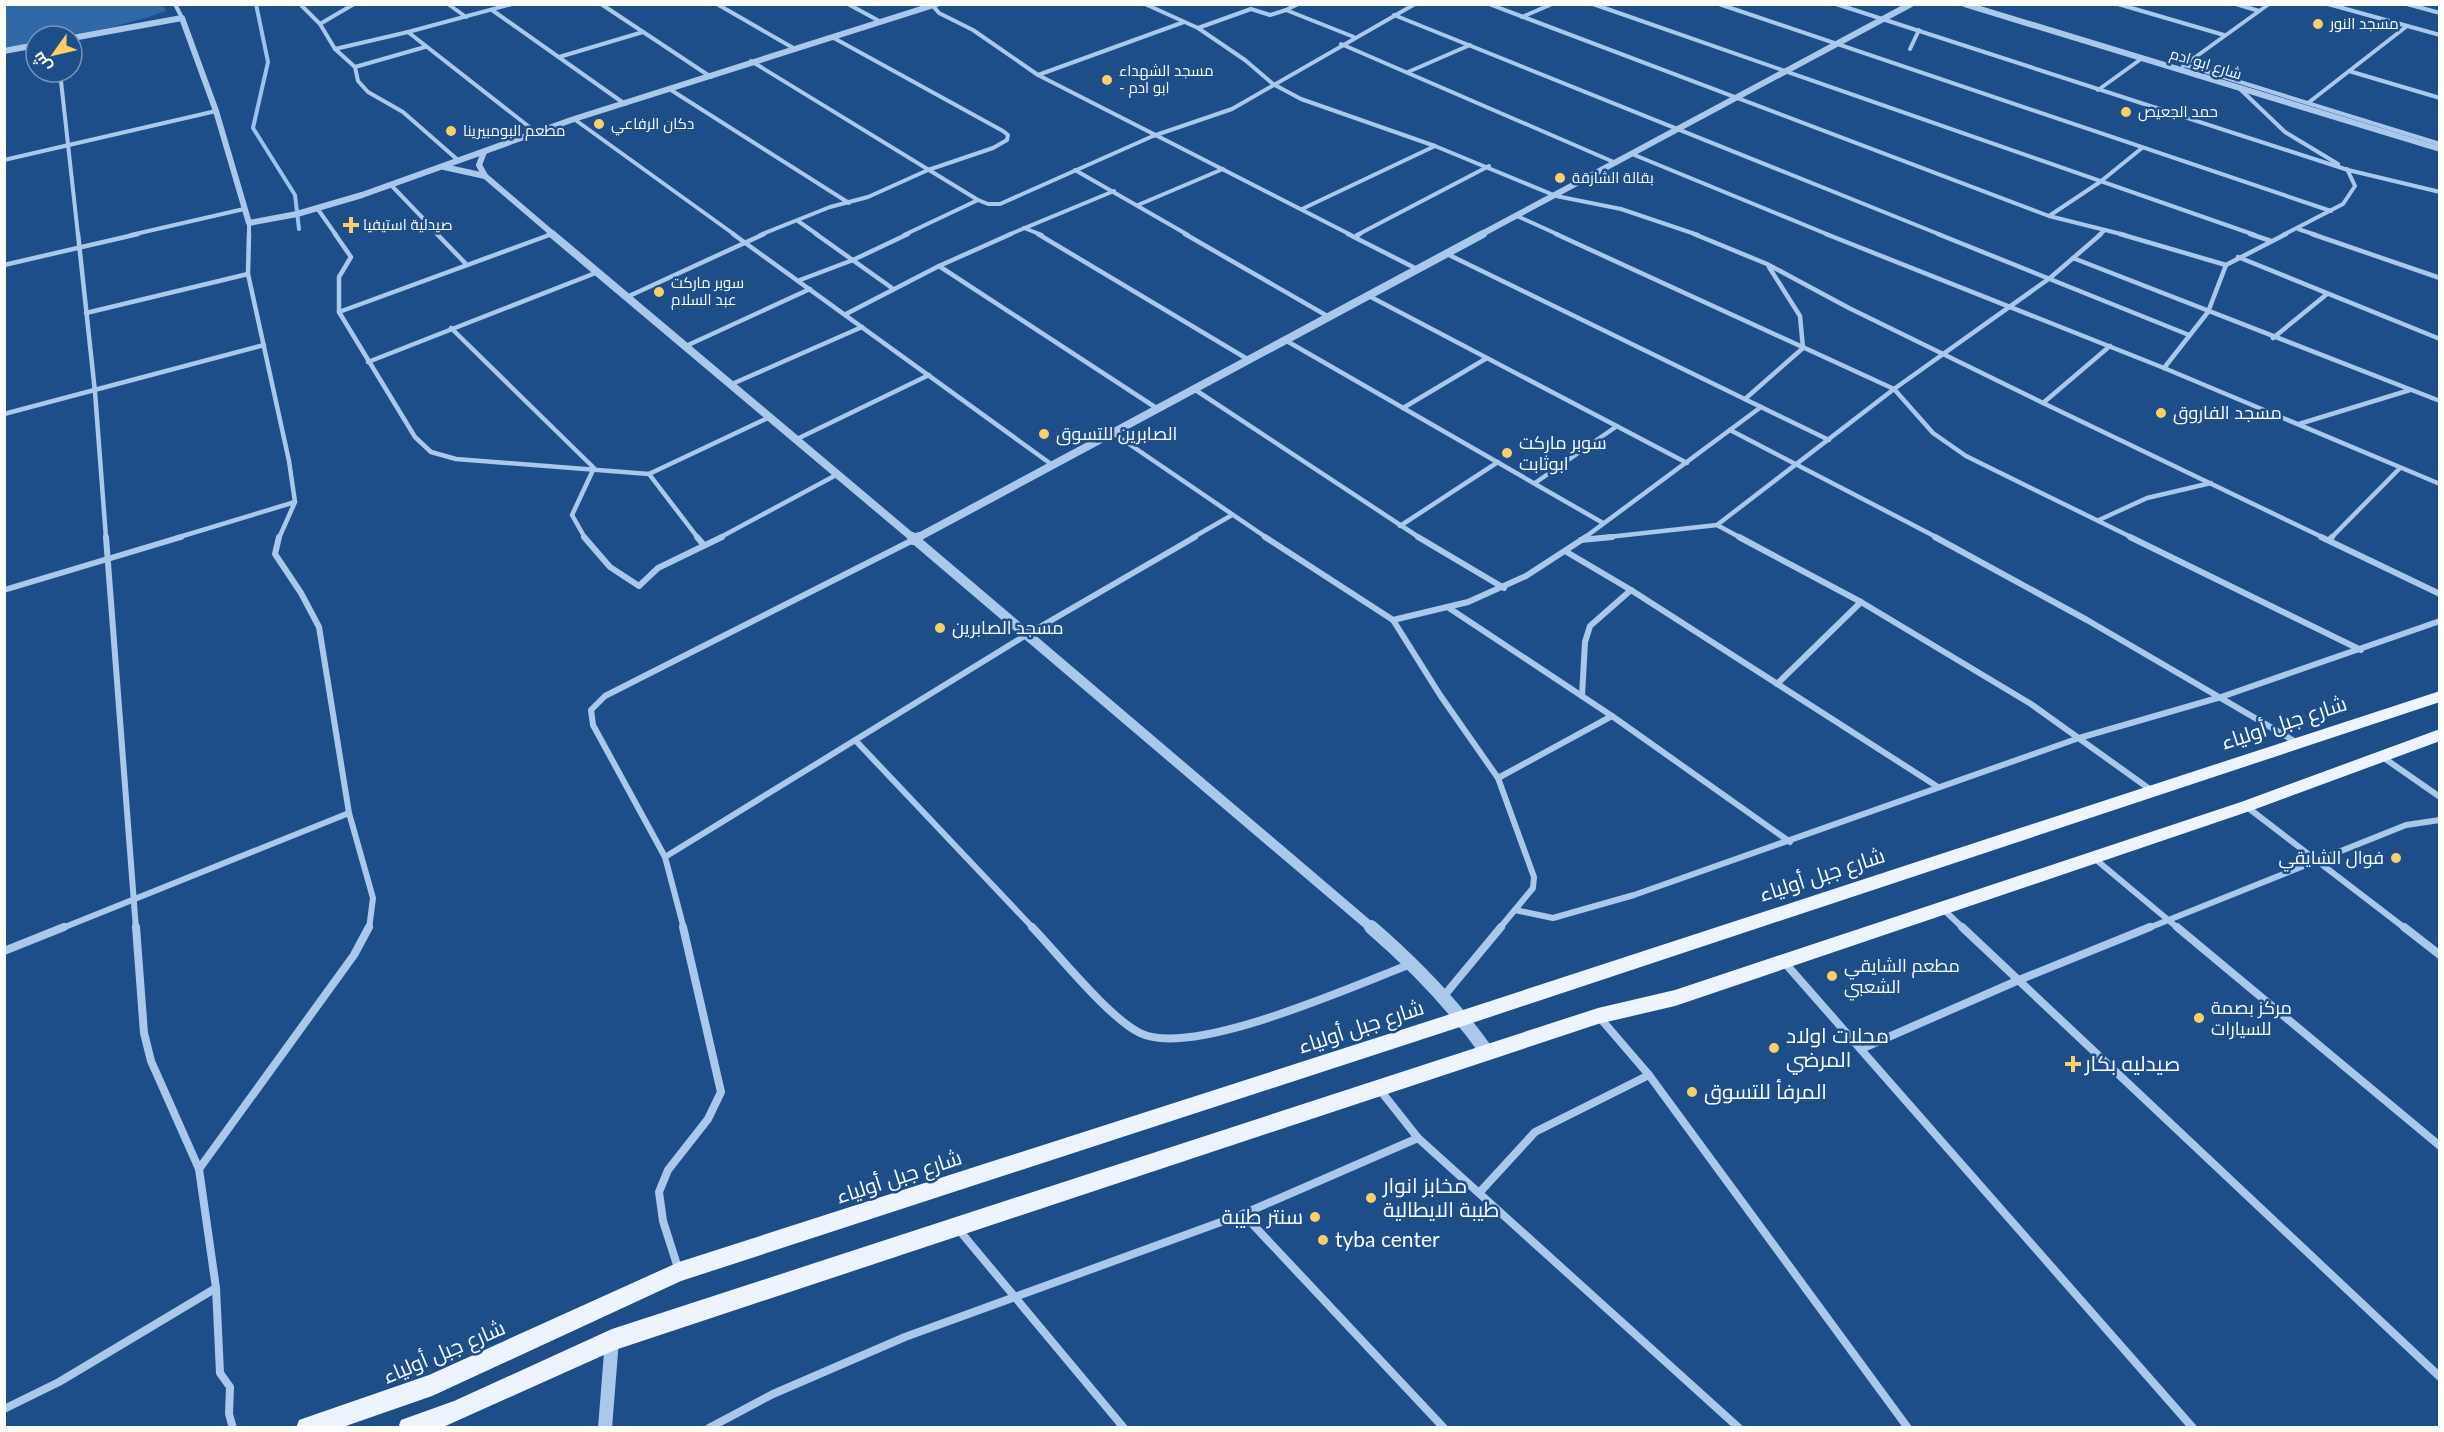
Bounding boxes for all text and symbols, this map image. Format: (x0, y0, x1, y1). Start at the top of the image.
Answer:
place label: مسجد النور (2329, 14, 2399, 33)
marker: مسجد النور (2311, 17, 2325, 31)
north arrow (24, 24, 84, 84)
street label: شارع ابو ادم (2167, 44, 2244, 85)
text: ش (28, 48, 56, 76)
place label: مسجد الشهداء - ابو ادم (1119, 61, 1214, 98)
marker: مسجد الشهداء - ابو ادم (1100, 73, 1114, 87)
place label: حمد الجعيص (2138, 102, 2218, 122)
marker: حمد الجعيص (2119, 105, 2133, 119)
place label: دكان الرفاعي (611, 114, 694, 136)
marker: دكان الرفاعي (592, 117, 606, 131)
place label: مطعم البومبيرينا (463, 121, 565, 141)
marker: مطعم البومبيرينا (444, 124, 458, 138)
place label: بقالة الشارقة (1572, 168, 1654, 187)
marker: بقالة الشارقة (1553, 171, 1567, 185)
place label: صيدلية استيفيا (363, 215, 452, 233)
marker: صيدلية استيفيا (344, 218, 358, 232)
place label: سوبر ماركت عبد السلام (671, 273, 744, 310)
marker: سوبر ماركت عبد السلام (652, 285, 666, 299)
place label: مسجد الفاروق (2173, 401, 2282, 425)
marker: مسجد الفاروق (2154, 406, 2168, 420)
place label: الصابرين للتسوق (1056, 422, 1177, 446)
marker: الصابرين للتسوق (1037, 427, 1051, 441)
place label: سوبر ماركت ابوثابت (1519, 431, 1607, 475)
marker: سوبر ماركت ابوثابت (1500, 446, 1514, 460)
place label: مسجد الصابرين (952, 616, 1064, 639)
marker: مسجد الصابرين (933, 621, 947, 635)
street label: شارع جبل أولياء (2218, 690, 2350, 756)
street label: شارع جبل أولياء (1756, 842, 1888, 908)
place label: فوال الشايقي (2278, 846, 2384, 872)
marker: فوال الشايقي (2389, 851, 2403, 865)
place label: مطعم الشايقي الشعبي (1844, 954, 1960, 1001)
marker: مطعم الشايقي الشعبي (1825, 969, 1839, 983)
street label: شارع جبل أولياء (1295, 994, 1427, 1060)
place label: مركز بصمة للسيارات (2211, 996, 2292, 1040)
marker: مركز بصمة للسيارات (2192, 1011, 2206, 1025)
place label: محلات اولاد المرضي (1786, 1022, 1889, 1075)
marker: محلات اولاد المرضي (1767, 1041, 1781, 1055)
place label: صيدليه بكار (2084, 1050, 2180, 1076)
marker: صيدليه بكار (2066, 1057, 2080, 1071)
place label: المرفأ للتسوق (1704, 1078, 1827, 1105)
marker: المرفأ للتسوق (1685, 1085, 1699, 1099)
street label: شارع جبل أولياء (833, 1144, 965, 1210)
place label: مخابز انوار طيبة الايطالية (1382, 1172, 1499, 1221)
marker: مخابز انوار طيبة الايطالية (1364, 1191, 1378, 1205)
place label: سنتر طيبة (1222, 1203, 1303, 1229)
marker: سنتر طيبة (1308, 1210, 1322, 1224)
place label: tyba center (1335, 1226, 1440, 1251)
marker: tyba center (1316, 1233, 1330, 1247)
street label: شارع جبل أولياء (378, 1314, 510, 1390)

